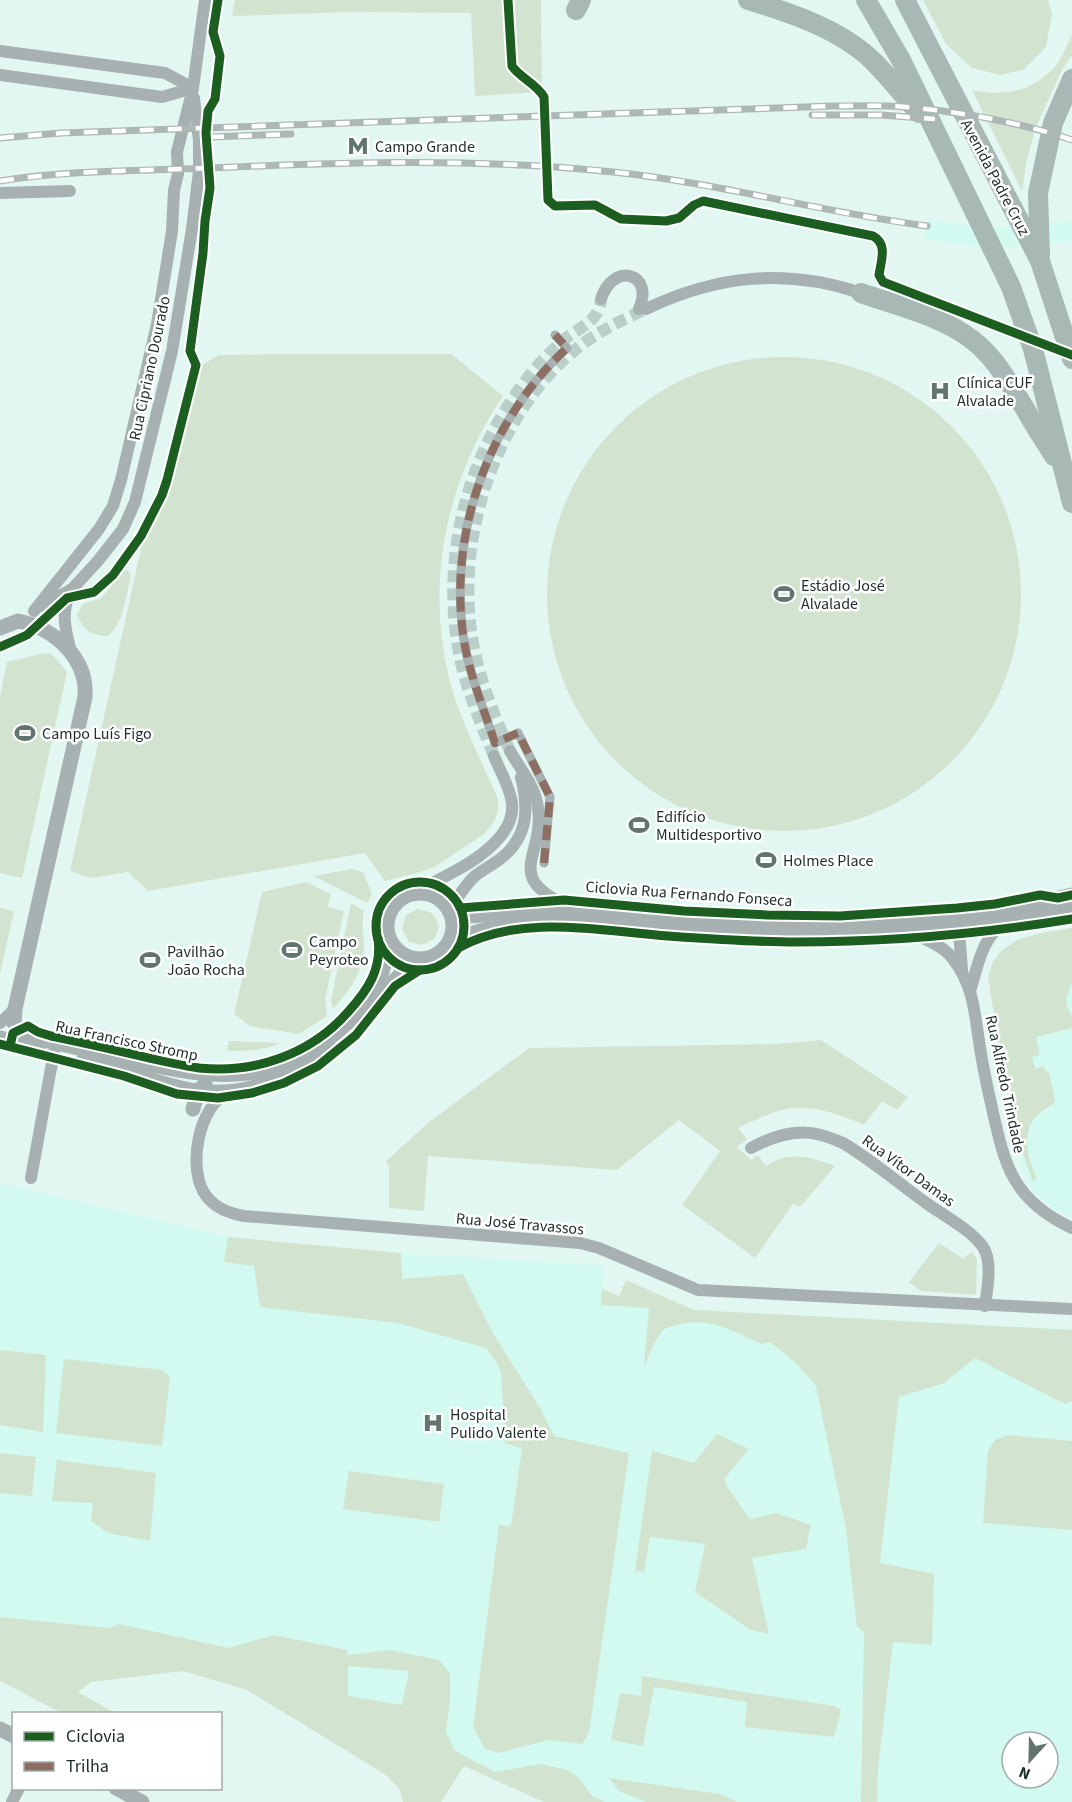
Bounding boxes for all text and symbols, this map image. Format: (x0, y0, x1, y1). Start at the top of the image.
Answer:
street label: Avenida Padre Cruz (955, 115, 1035, 240)
metro station icon: Campo Grande (346, 134, 370, 158)
place label: Campo Grande (375, 136, 475, 158)
street label: Rua Cipriano Dourado (124, 294, 176, 442)
place label: Clínica CUF Alvalade (957, 372, 1032, 412)
hospital icon: Clínica CUF Alvalade (928, 379, 952, 403)
place label: Estádio José Alvalade (801, 575, 885, 615)
sports icon: Estádio José Alvalade (772, 582, 796, 606)
sports icon: Campo Luís Figo (13, 721, 37, 745)
place label: Campo Luís Figo (42, 723, 152, 745)
place label: Edifício Multidesportivo (656, 806, 762, 846)
sports icon: Edifício Multidesportivo (627, 813, 651, 837)
sports icon: Holmes Place (754, 848, 778, 872)
place label: Holmes Place (783, 850, 873, 872)
street label: Ciclovia Rua Fernando Fonseca (585, 876, 793, 912)
place label: Campo Peyroteo (309, 931, 369, 971)
sports icon: Campo Peyroteo (280, 938, 304, 962)
place label: Pavilhão João Rocha (167, 941, 245, 981)
sports icon: Pavilhão João Rocha (138, 948, 162, 972)
street label: Rua Alfredo Trindade (980, 1013, 1030, 1155)
street label: Rua Francisco Stromp (53, 1015, 200, 1067)
street label: Rua Vítor Damas (857, 1130, 960, 1212)
street label: Rua José Travassos (455, 1207, 585, 1241)
place label: Hospital Pulido Valente (450, 1404, 546, 1444)
hospital icon: Hospital Pulido Valente (421, 1411, 445, 1435)
legend (12, 1712, 222, 1790)
text: Ciclovia (66, 1724, 125, 1749)
north arrow (1000, 1730, 1060, 1790)
text: Trilha (66, 1754, 109, 1779)
text: N (1016, 1761, 1034, 1785)

